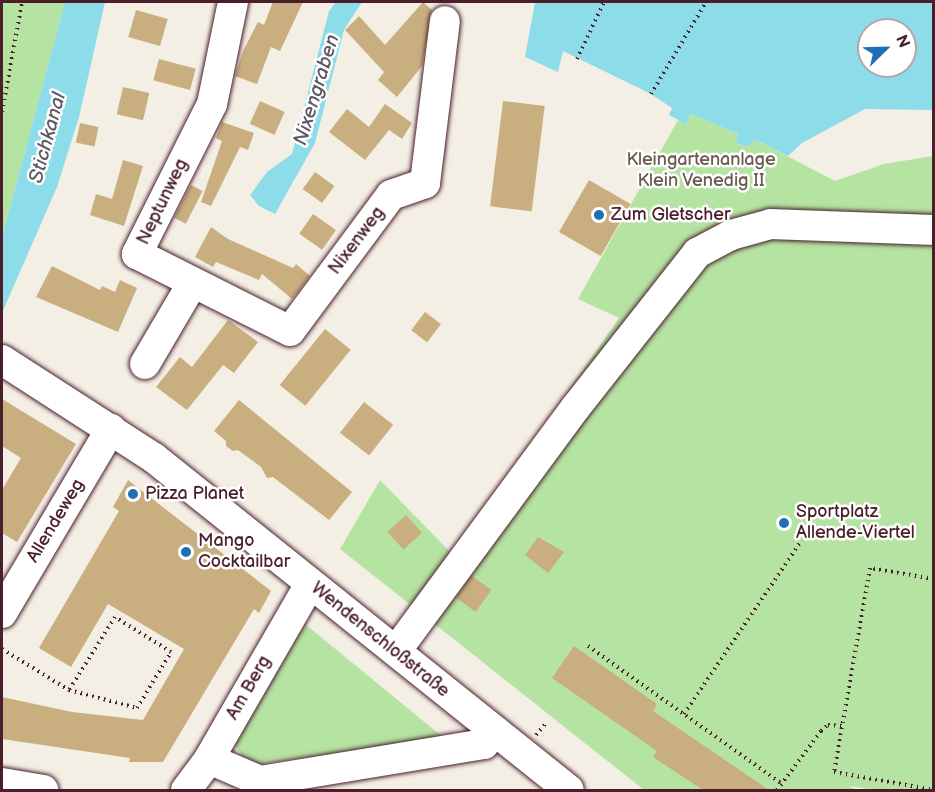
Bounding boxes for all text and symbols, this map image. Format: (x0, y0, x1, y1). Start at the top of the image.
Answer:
north arrow (857, 18, 917, 78)
water label: Nixengraben (289, 32, 345, 148)
text: N (891, 32, 913, 51)
water label: Stichkanal (24, 90, 72, 186)
park label: Kleingartenanlage Klein Venedig II (626, 150, 776, 192)
street label: Neptunweg (133, 156, 193, 248)
street label: Nixenweg (324, 203, 390, 279)
place label: Zum Gletscher (611, 204, 730, 226)
marker: Zum Gletscher (592, 208, 606, 222)
street label: Allendeweg (23, 475, 89, 567)
place label: Pizza Planet (145, 483, 244, 505)
marker: Pizza Planet (126, 487, 140, 501)
place label: Sportplatz Allende-Viertel (796, 502, 915, 544)
marker: Sportplatz Allende-Viertel (777, 516, 791, 530)
place label: Mango Cocktailbar (198, 531, 290, 574)
marker: Mango Cocktailbar (179, 545, 193, 559)
street label: Wendenschloßstraße (307, 578, 453, 702)
street label: Am Berg (222, 652, 276, 724)

